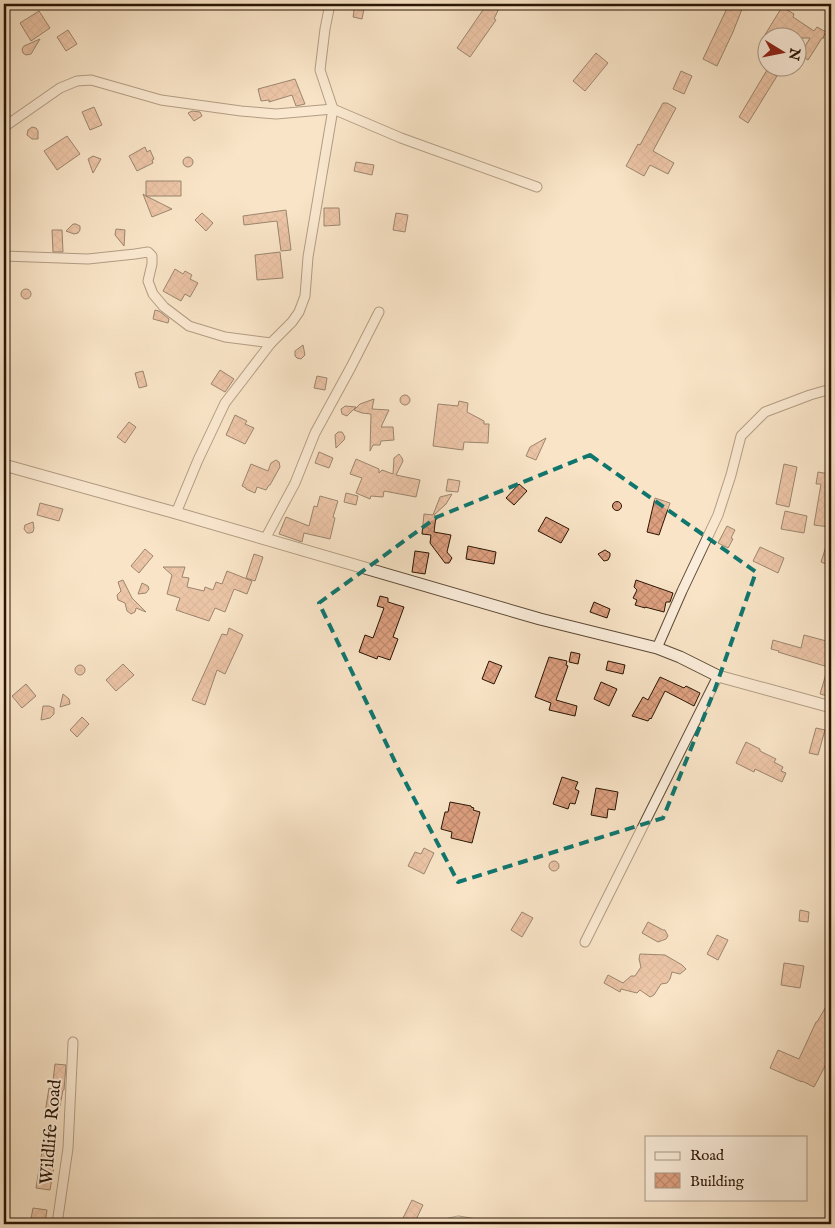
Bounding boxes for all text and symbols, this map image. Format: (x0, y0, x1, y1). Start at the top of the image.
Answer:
north arrow (758, 28, 808, 78)
text: N (784, 46, 804, 62)
street label: Wildlife Road (35, 1078, 68, 1186)
legend (645, 1136, 808, 1200)
text: Road (690, 1146, 725, 1165)
text: Building (690, 1172, 745, 1191)

